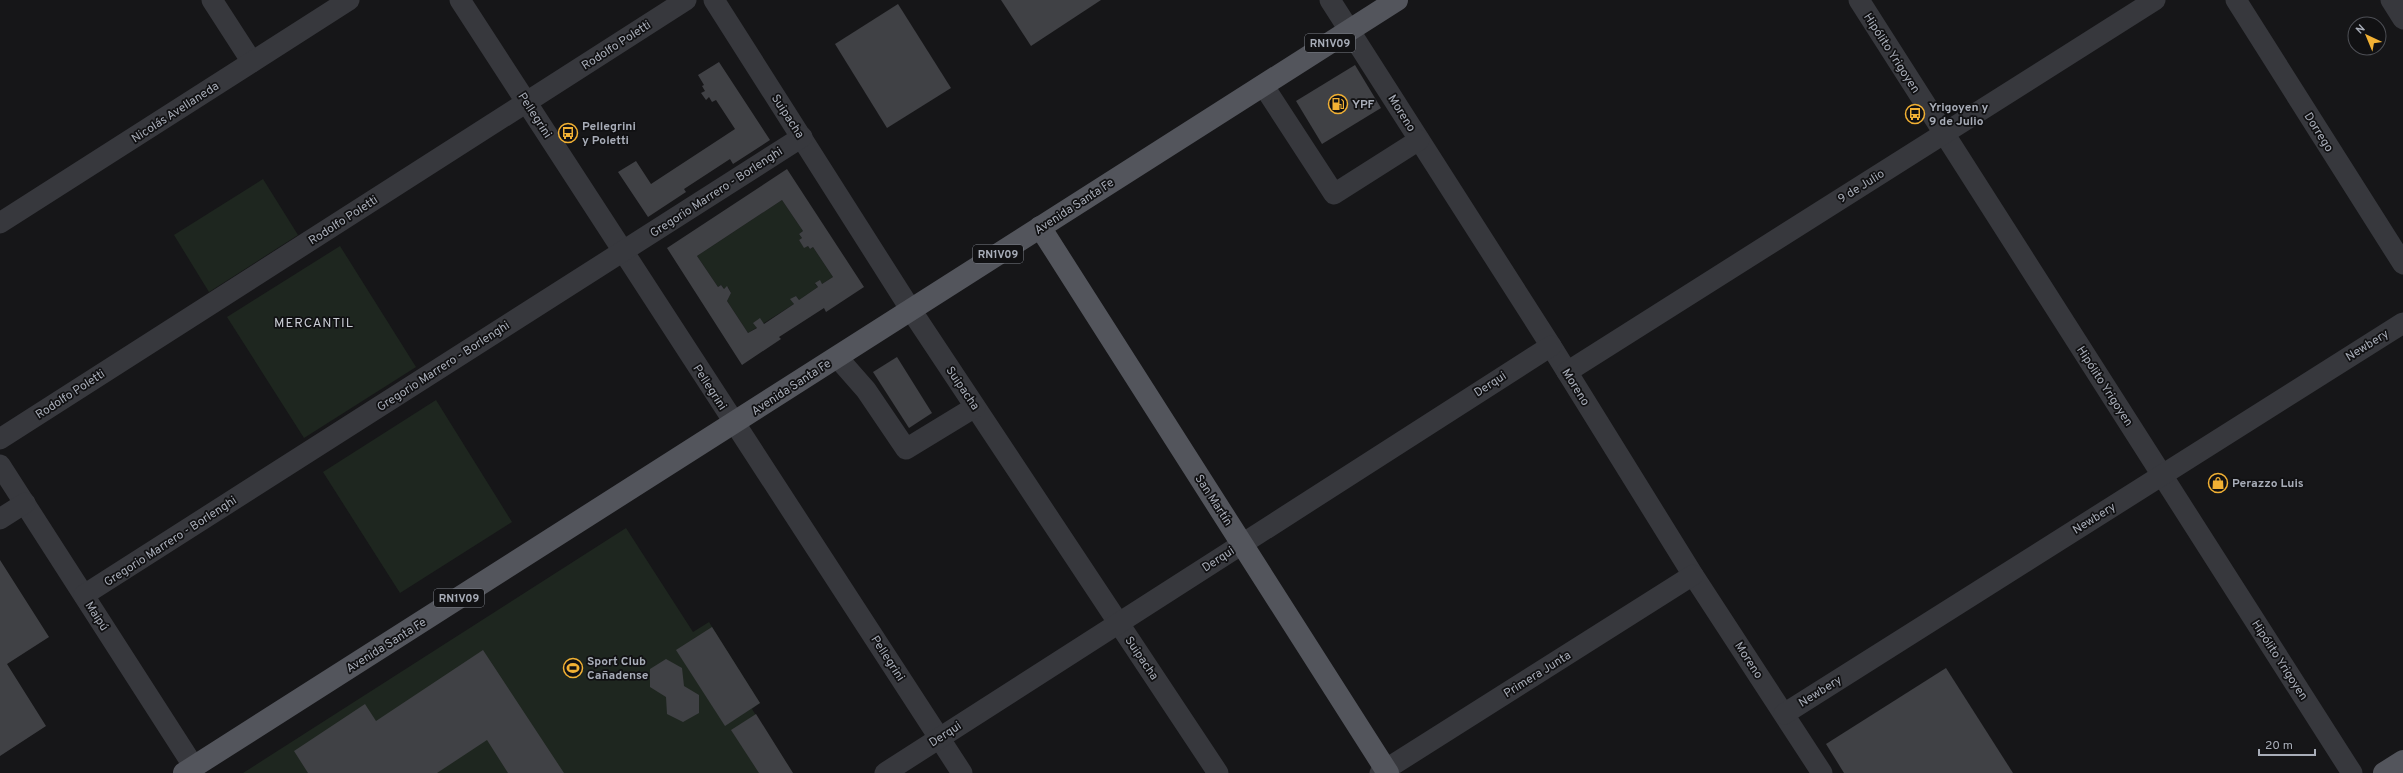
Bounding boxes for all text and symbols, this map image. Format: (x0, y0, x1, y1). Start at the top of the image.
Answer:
street label: Hipólito Yrigoyen (1859, 10, 1923, 97)
north arrow (2347, 16, 2387, 56)
street label: Rodolfo Poletti (579, 17, 654, 74)
text: N (2353, 22, 2368, 37)
road number: RN1V09 (1305, 34, 1355, 52)
street label: Nicolás Avellaneda (129, 79, 222, 147)
street label: Pellegrini (513, 90, 555, 141)
street label: Suipacha (767, 91, 807, 142)
street label: Moreno (1384, 92, 1419, 135)
fuel station icon: YPF (1327, 93, 1349, 115)
place label: YPF (1352, 97, 1375, 113)
place label: Yrigoyen y 9 de Julio (1929, 100, 1989, 130)
bus stop icon: Yrigoyen y 9 de Julio (1904, 103, 1926, 125)
street label: Dorrego (2300, 110, 2337, 156)
place label: Pellegrini y Poletti (582, 119, 636, 149)
bus stop icon: Pellegrini y Poletti (557, 122, 579, 144)
street label: Gregorio Marrero - Borlenghi (647, 144, 786, 242)
street label: 9 de Julio (1835, 166, 1888, 207)
street label: Avenida Santa Fe (1032, 175, 1117, 239)
street label: Rodolfo Poletti (306, 192, 381, 249)
road number: RN1V09 (973, 245, 1023, 263)
district label: MERCANTIL (274, 316, 354, 332)
street label: Gregorio Marrero - Borlenghi (374, 318, 513, 416)
street label: Newbery (2343, 326, 2392, 365)
street label: Hipólito Yrigoyen (2072, 343, 2136, 430)
street label: Avenida Santa Fe (749, 356, 834, 420)
street label: Pellegrini (688, 362, 730, 413)
street label: Suipacha (942, 364, 983, 414)
street label: Rodolfo Poletti (33, 366, 108, 423)
street label: Moreno (1558, 366, 1593, 409)
street label: Derqui (1471, 368, 1510, 401)
street label: San Martín (1191, 472, 1236, 529)
shop icon: Perazzo Luis (2207, 472, 2229, 494)
place label: Perazzo Luis (2232, 476, 2304, 492)
street label: Gregorio Marrero - Borlenghi (101, 493, 240, 591)
street label: Newbery (2070, 499, 2119, 538)
street label: Derqui (1199, 543, 1238, 576)
road number: RN1V09 (434, 589, 484, 607)
street label: Maipú (81, 599, 112, 634)
street label: Avenida Santa Fe (343, 615, 430, 677)
street label: Hipólito Yrigoyen (2247, 617, 2311, 704)
street label: Pellegrini (866, 633, 908, 684)
street label: Suipacha (1121, 634, 1162, 684)
street label: Moreno (1730, 639, 1766, 682)
street label: Primera Junta (1501, 648, 1574, 702)
place label: Sport Club Cañadense (587, 654, 649, 684)
sports icon: Sport Club Cañadense (562, 657, 584, 679)
street label: Newbery (1796, 672, 1845, 711)
street label: Derqui (926, 718, 965, 751)
scale bar (2259, 731, 2315, 757)
text: 20 m (2265, 738, 2293, 754)

